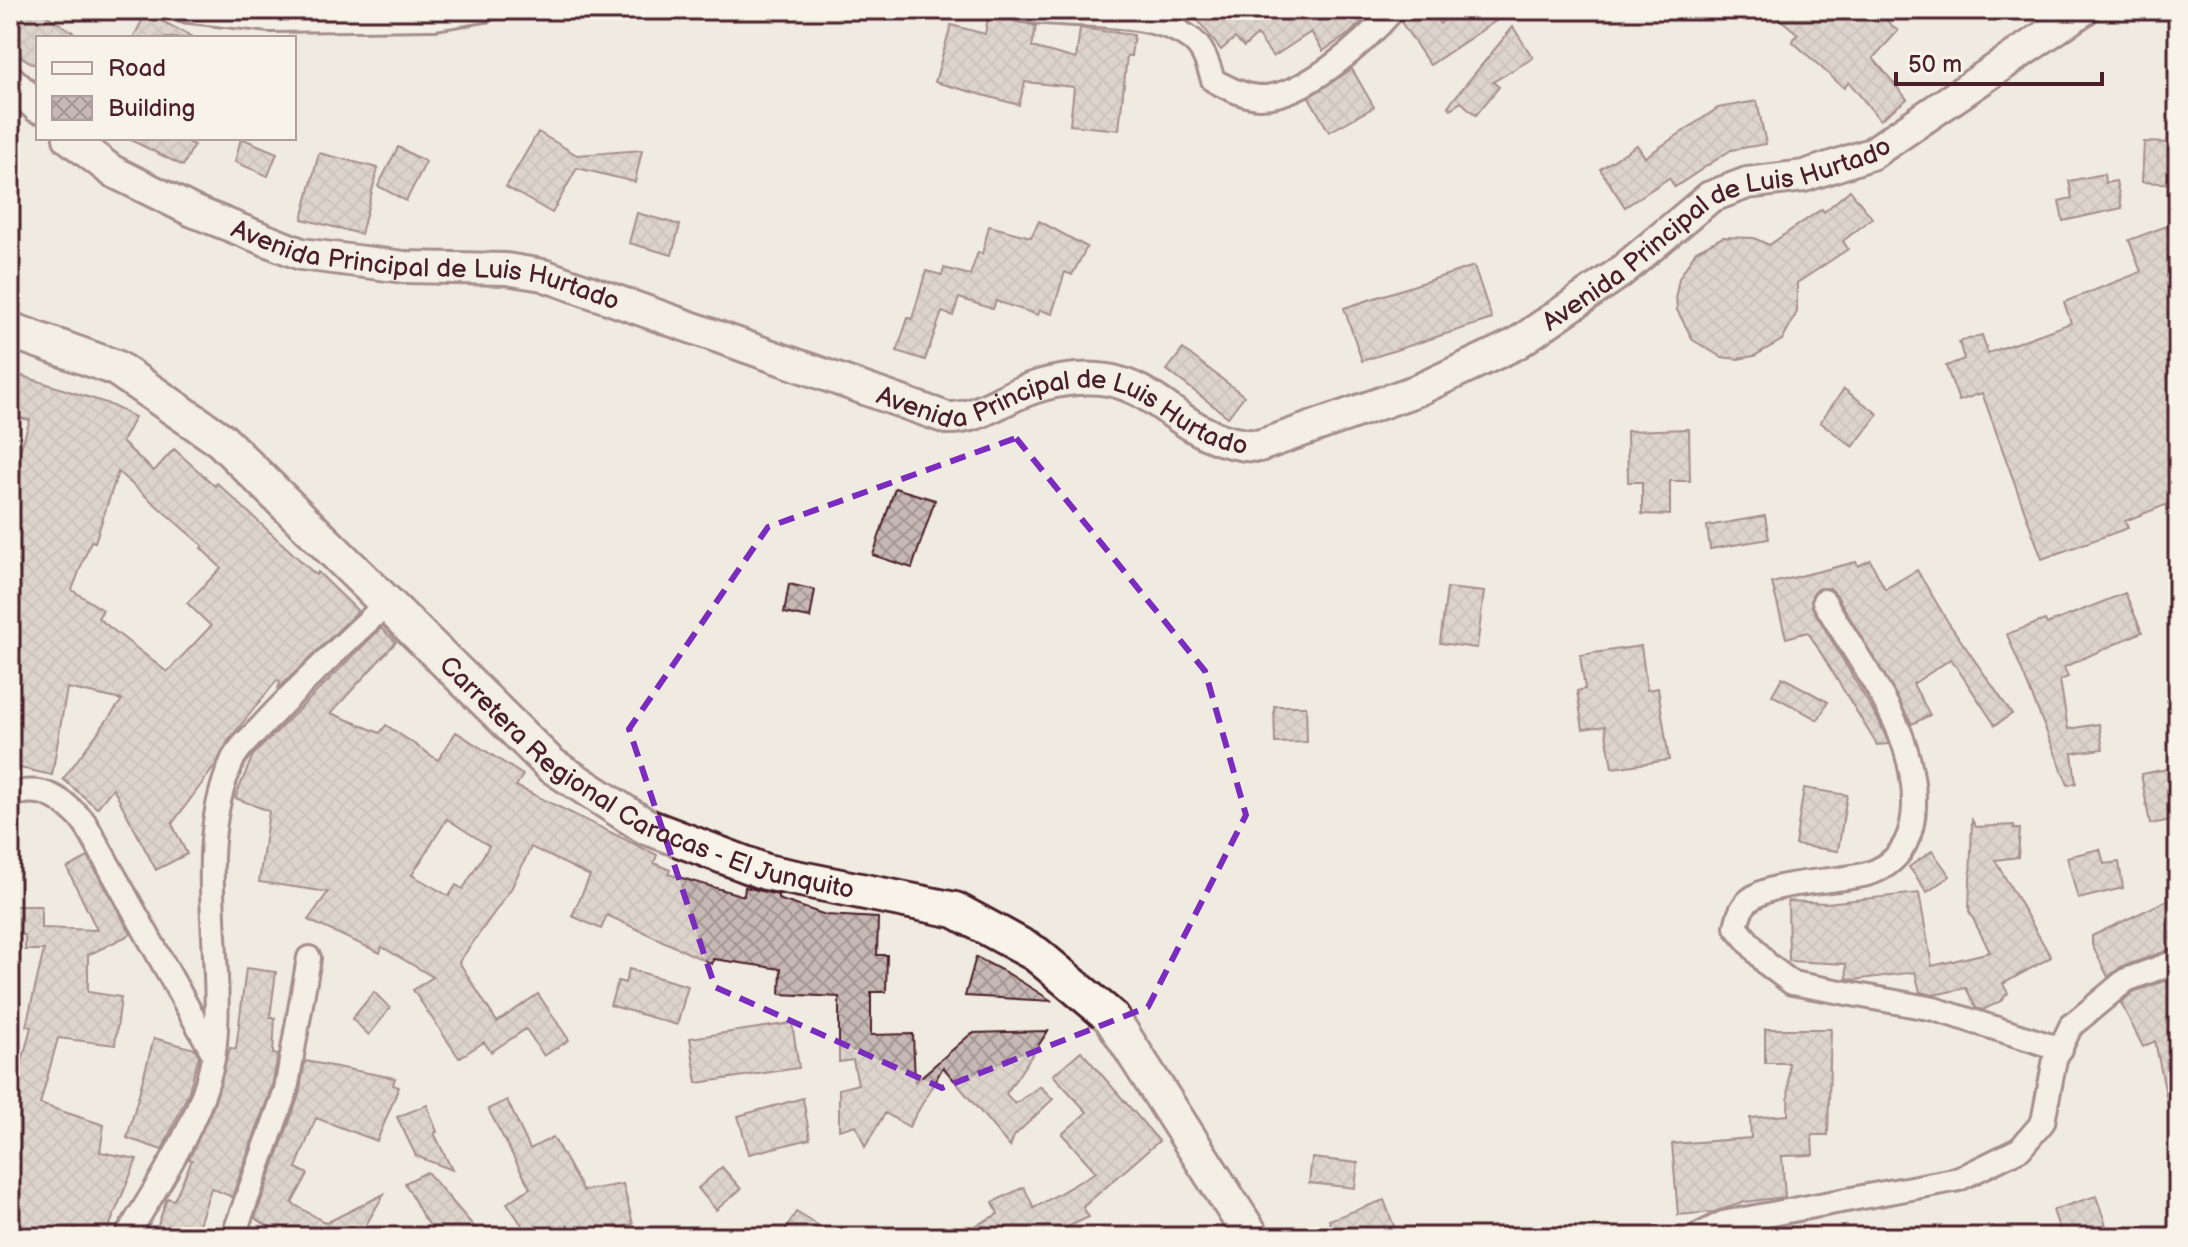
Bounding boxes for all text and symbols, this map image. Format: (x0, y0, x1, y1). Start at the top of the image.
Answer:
legend (36, 36, 296, 140)
scale bar (1896, 36, 2102, 86)
text: 50 m (1908, 50, 1962, 79)
text: Road (108, 54, 166, 83)
text: Building (108, 94, 195, 123)
street label: Avenida Principal de Luis Hurtado (1537, 131, 1898, 338)
street label: Avenida Principal de Luis Hurtado (227, 214, 623, 318)
street label: Avenida Principal de Luis Hurtado (872, 364, 1250, 462)
street label: Carretera Regional Caracas - El Junquito (432, 650, 857, 906)

